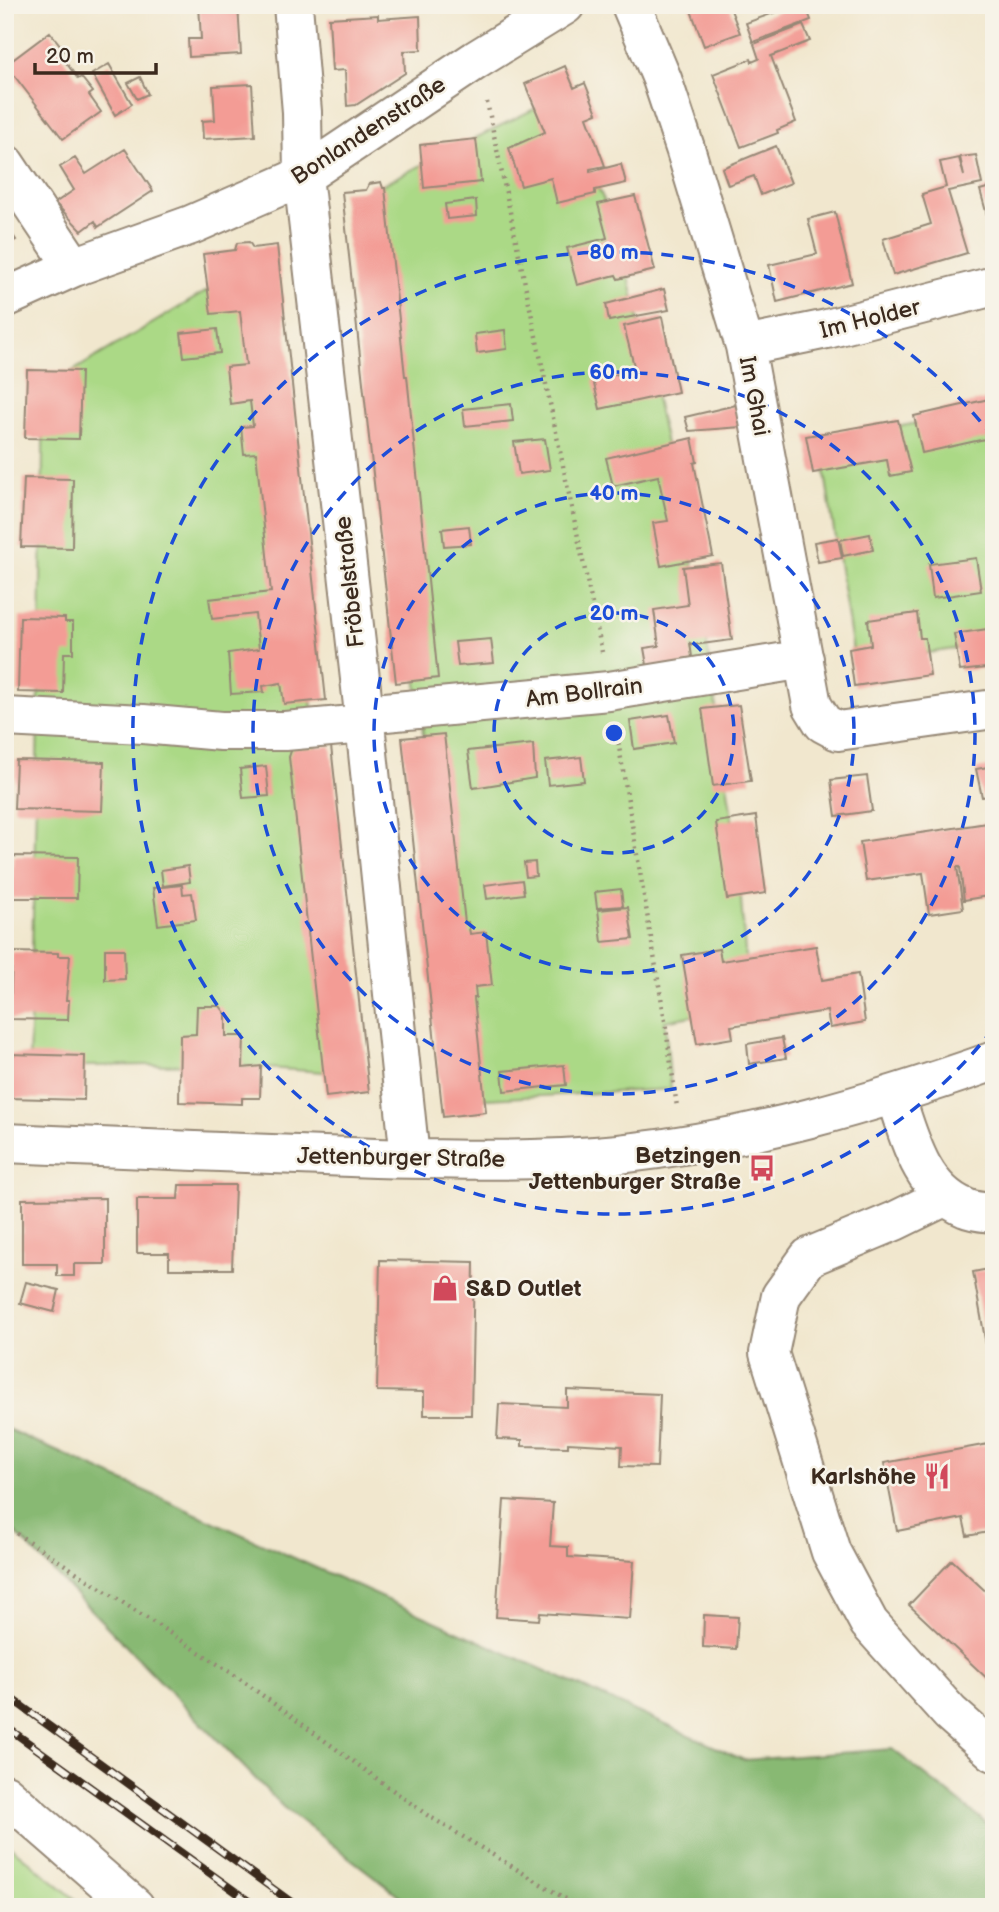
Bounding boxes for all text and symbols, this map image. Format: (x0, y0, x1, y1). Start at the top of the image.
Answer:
scale bar (35, 32, 156, 76)
text: 20 m (46, 44, 94, 69)
street label: Bonlandenstraße (286, 71, 451, 191)
text: 80 m (589, 240, 639, 265)
street label: Im Holder (817, 293, 924, 345)
street label: Im Ghai (733, 354, 775, 438)
text: 60 m (589, 360, 639, 385)
text: 40 m (589, 481, 639, 506)
street label: Fröbelstraße (329, 515, 371, 649)
text: 20 m (590, 601, 638, 626)
street label: Am Bollrain (524, 672, 644, 714)
centre of rings (602, 721, 626, 745)
street label: Jettenburger Straße (297, 1142, 505, 1174)
place label: Betzingen Jettenburger Straße (529, 1142, 741, 1196)
bus stop icon: Betzingen Jettenburger Straße (747, 1153, 777, 1183)
shop icon: S&D Outlet (430, 1273, 460, 1303)
place label: S&D Outlet (466, 1275, 582, 1303)
restaurant icon: Karlshöhe (922, 1461, 952, 1491)
place label: Karlshöhe (810, 1463, 916, 1491)

